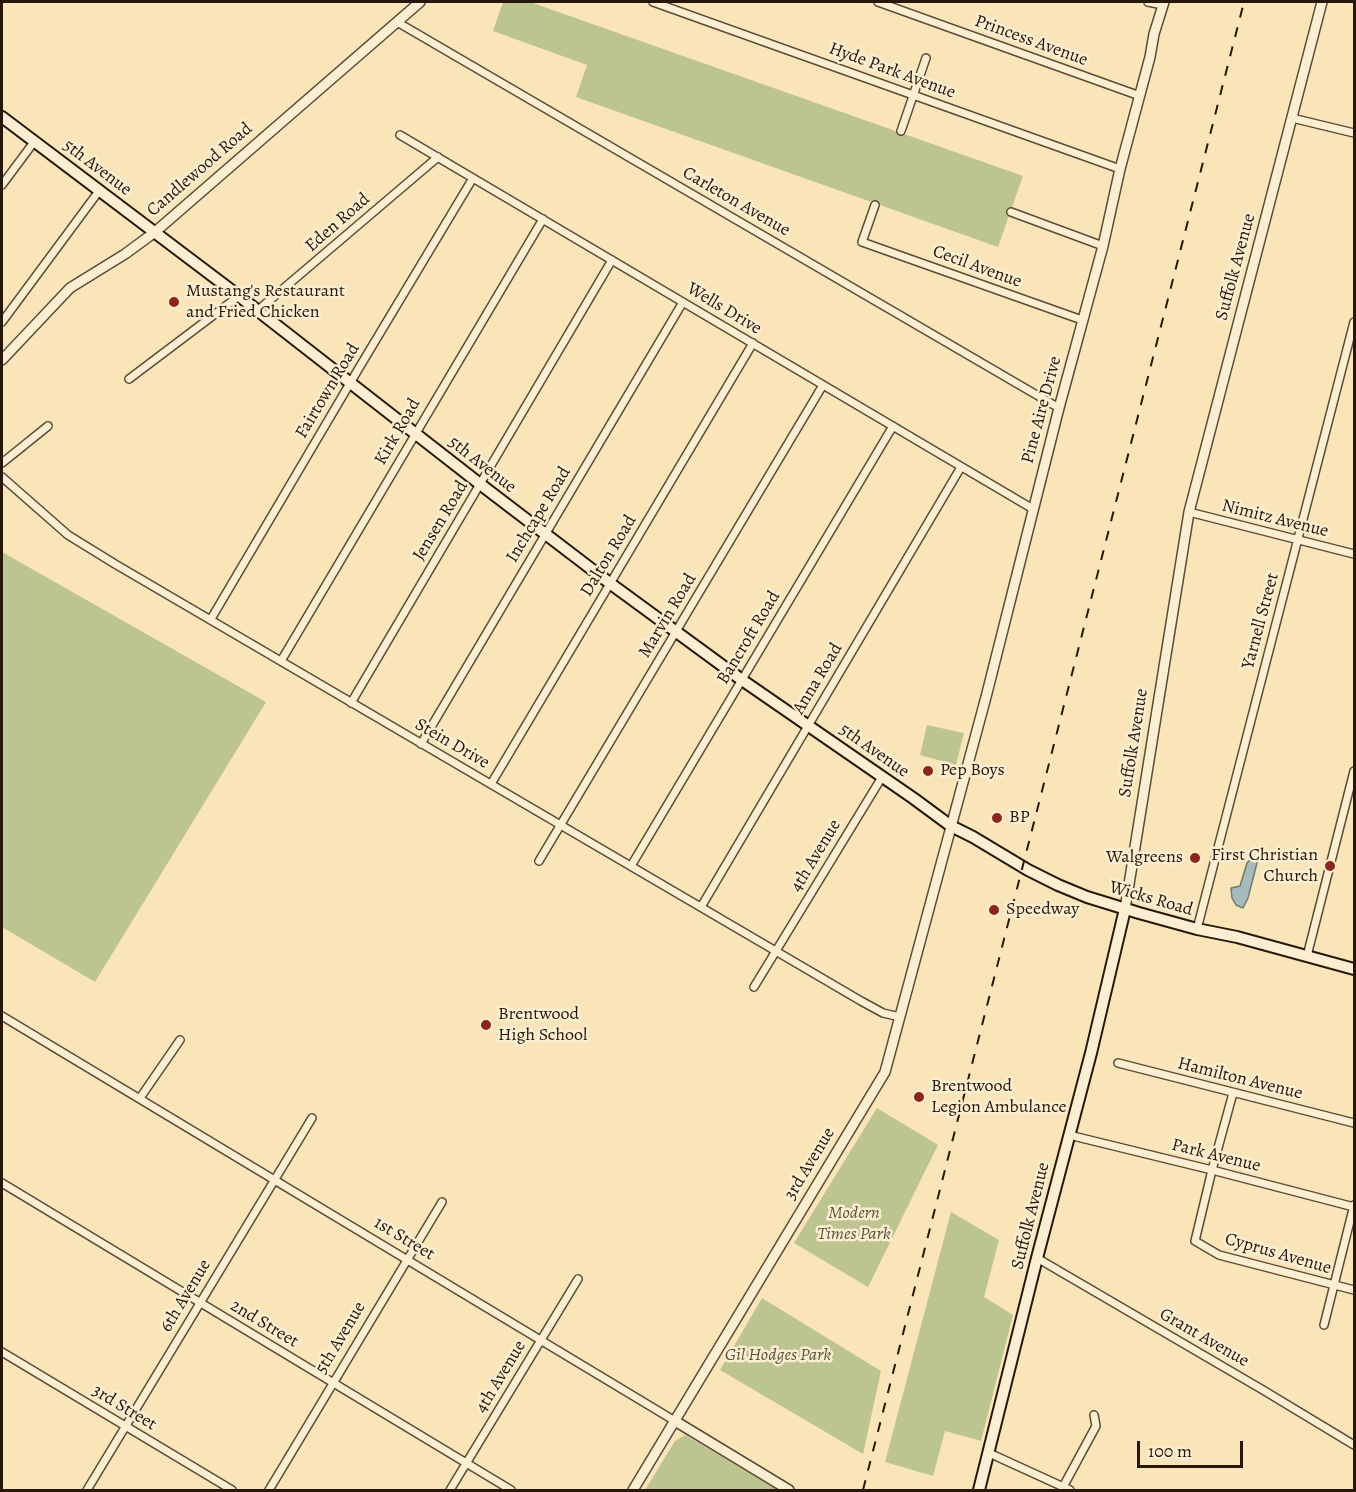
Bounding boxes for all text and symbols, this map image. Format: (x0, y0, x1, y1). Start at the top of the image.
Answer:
street label: Princess Avenue (972, 11, 1090, 71)
street label: Hyde Park Avenue (826, 38, 958, 104)
street label: Candlewood Road (143, 118, 257, 222)
street label: 5th Avenue (58, 135, 136, 201)
street label: Carleton Avenue (678, 162, 794, 242)
street label: Eden Road (301, 189, 375, 257)
street label: Suffolk Avenue (1211, 211, 1261, 323)
street label: Cecil Avenue (929, 241, 1025, 293)
street label: Wells Drive (683, 278, 765, 340)
place label: Mustang's Restaurant and Fried Chicken (186, 281, 345, 324)
marker: Mustang's Restaurant and Fried Chicken (167, 295, 181, 309)
street label: Fairtown Road (291, 340, 365, 442)
street label: Pine Aire Drive (1017, 354, 1067, 466)
street label: Kirk Road (370, 395, 426, 469)
street label: 5th Avenue (444, 432, 520, 498)
street label: Inchcape Road (502, 463, 576, 567)
street label: Jensen Road (409, 477, 473, 565)
street label: Nimitz Avenue (1219, 495, 1331, 543)
street label: Dalton Road (576, 511, 642, 601)
street label: Marvin Road (634, 570, 702, 662)
street label: Yarnell Street (1238, 571, 1284, 671)
street label: Bancroft Road (713, 587, 785, 689)
street label: Anna Road (788, 639, 848, 719)
street label: Suffolk Avenue (1115, 687, 1153, 799)
street label: Stein Drive (411, 714, 493, 774)
street label: 5th Avenue (835, 719, 913, 783)
place label: Pep Boys (940, 760, 1005, 782)
marker: Pep Boys (921, 764, 935, 778)
place label: BP (1009, 807, 1030, 829)
marker: BP (990, 811, 1004, 825)
street label: 4th Avenue (786, 816, 846, 896)
place label: First Christian Church (1211, 845, 1318, 888)
place label: Walgreens (1106, 847, 1183, 869)
marker: Walgreens (1188, 851, 1202, 865)
marker: First Christian Church (1323, 859, 1337, 873)
street label: Wicks Road (1107, 877, 1195, 921)
place label: Speedway (1006, 899, 1079, 921)
marker: Speedway (987, 903, 1001, 917)
place label: Brentwood High School (498, 1004, 587, 1046)
marker: Brentwood High School (479, 1018, 493, 1032)
street label: Hamilton Avenue (1175, 1053, 1305, 1105)
place label: Brentwood Legion Ambulance (931, 1076, 1067, 1118)
marker: Brentwood Legion Ambulance (912, 1090, 926, 1104)
street label: 3rd Avenue (780, 1124, 840, 1204)
street label: Park Avenue (1169, 1135, 1263, 1177)
street label: Suffolk Avenue (1007, 1160, 1055, 1272)
park label: Modern Times Park (817, 1203, 891, 1246)
street label: 1st Street (370, 1212, 438, 1266)
street label: Cyprus Avenue (1222, 1229, 1334, 1279)
street label: 6th Avenue (156, 1256, 216, 1336)
street label: 2nd Street (226, 1295, 302, 1353)
street label: 5th Avenue (311, 1298, 371, 1378)
street label: Grant Avenue (1155, 1304, 1253, 1372)
street label: 4th Avenue (471, 1337, 531, 1417)
park label: Gil Hodges Park (725, 1345, 831, 1367)
street label: 3rd Street (88, 1380, 160, 1436)
scale bar (1140, 1429, 1246, 1467)
text: 100 m (1148, 1439, 1192, 1463)

